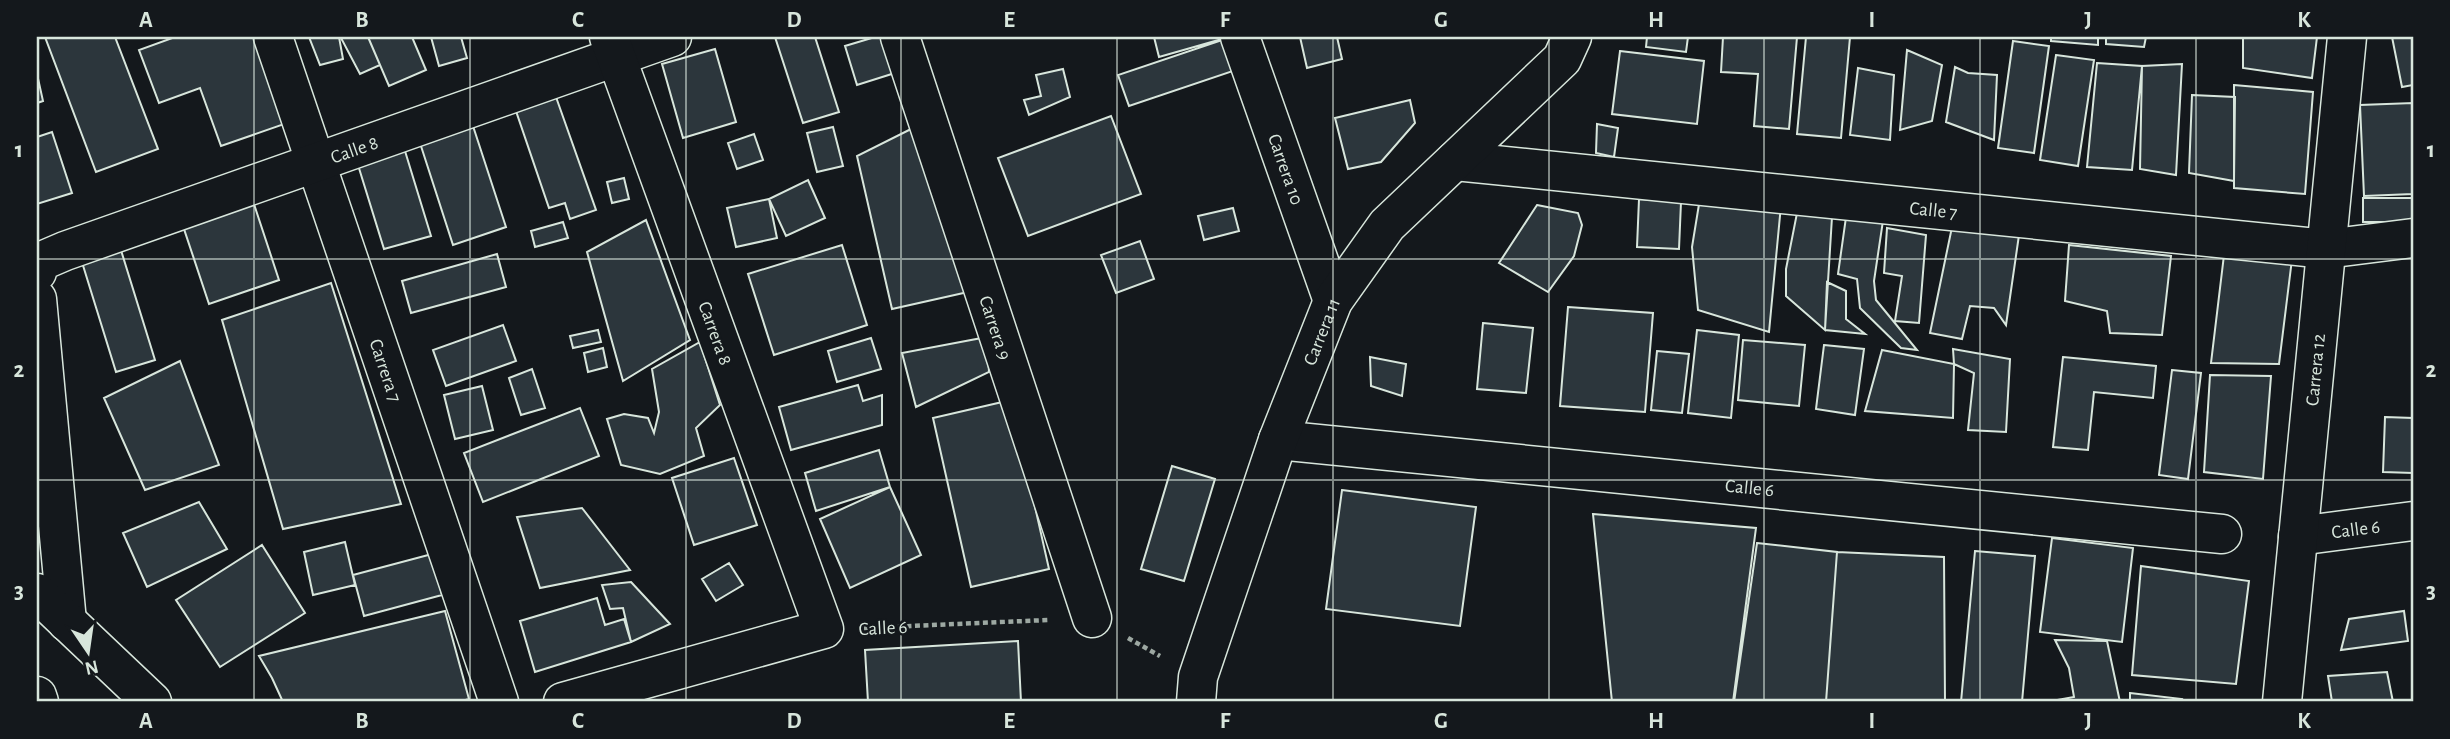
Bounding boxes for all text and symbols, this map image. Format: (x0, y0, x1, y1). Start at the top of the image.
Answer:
text: A (139, 9, 153, 32)
text: B (355, 9, 369, 32)
text: C (572, 9, 584, 32)
text: D (786, 9, 802, 32)
text: E (1003, 9, 1015, 32)
text: F (1220, 9, 1231, 32)
text: G (1434, 9, 1448, 32)
text: H (1648, 9, 1664, 32)
text: I (1869, 9, 1875, 32)
text: J (2084, 9, 2092, 32)
text: K (2297, 9, 2311, 32)
street label: Carrera 10 (1264, 131, 1306, 208)
street label: Calle 8 (328, 133, 381, 168)
text: 1 (15, 139, 23, 162)
text: 1 (2427, 139, 2435, 162)
street label: Calle 7 (1909, 199, 1958, 223)
street label: Carrera 9 (975, 294, 1014, 363)
street label: Carrera 11 (1301, 296, 1344, 368)
street label: Carrera 8 (694, 299, 735, 368)
street label: Carrera 12 (2303, 332, 2329, 407)
street label: Carrera 7 (365, 337, 404, 405)
text: 2 (14, 359, 25, 382)
text: 2 (2426, 359, 2437, 382)
street label: Calle 6 (1724, 477, 1775, 500)
street label: Calle 6 (2330, 517, 2381, 543)
text: 3 (14, 580, 24, 603)
text: 3 (2426, 580, 2436, 603)
north arrow (52, 616, 122, 686)
street label: Calle 6 (858, 618, 908, 639)
text: N (83, 656, 100, 678)
text: A (139, 710, 153, 733)
text: B (355, 710, 369, 733)
text: C (572, 710, 584, 733)
text: D (786, 710, 802, 733)
text: E (1003, 710, 1015, 733)
text: F (1220, 710, 1231, 733)
text: G (1434, 710, 1448, 733)
text: H (1648, 710, 1664, 733)
text: I (1869, 710, 1875, 733)
text: J (2084, 710, 2092, 733)
text: K (2297, 710, 2311, 733)

